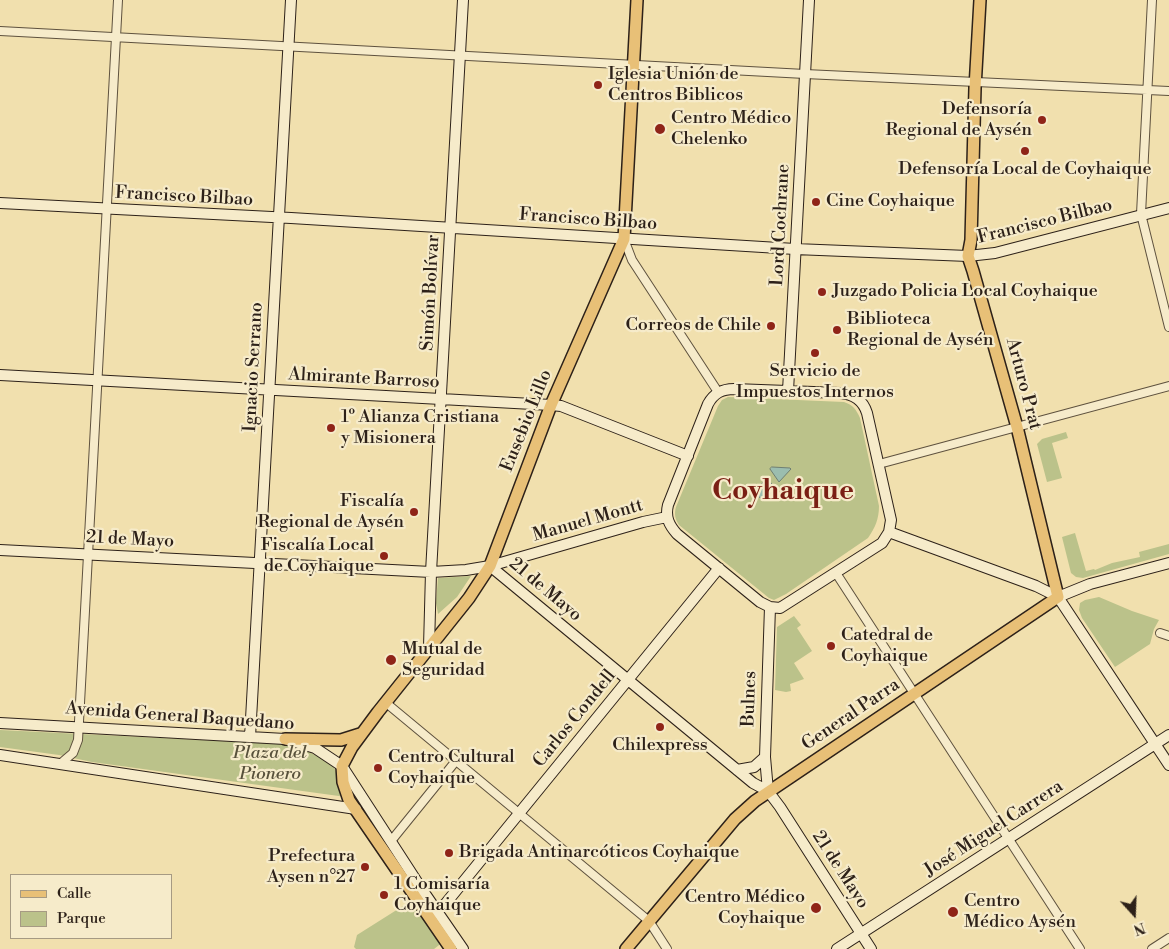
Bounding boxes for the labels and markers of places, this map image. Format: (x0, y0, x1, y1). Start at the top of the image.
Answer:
place label: Iglesia Unión de Centros Biblicos (608, 64, 743, 106)
marker: Iglesia Unión de Centros Biblicos (592, 79, 604, 91)
place label: Defensoría Regional de Aysén (886, 99, 1032, 142)
place label: Centro Médico Chelenko (671, 108, 791, 150)
marker: Defensoría Regional de Aysén (1036, 114, 1048, 126)
marker: Centro Médico Chelenko (653, 122, 667, 136)
marker: Defensoría Local de Coyhaique (1019, 145, 1031, 157)
place label: Defensoría Local de Coyhaique (898, 159, 1152, 181)
place label: Cine Coyhaique (826, 191, 955, 213)
marker: Cine Coyhaique (810, 196, 822, 208)
place label: Juzgado Policia Local Coyhaique (832, 281, 1098, 303)
marker: Juzgado Policia Local Coyhaique (816, 286, 828, 298)
place label: Biblioteca Regional de Aysén (847, 309, 993, 352)
place label: Correos de Chile (625, 315, 761, 337)
marker: Correos de Chile (765, 320, 777, 332)
marker: Biblioteca Regional de Aysén (831, 324, 843, 336)
marker: Servicio de Impuestos Internos (809, 347, 821, 359)
place label: Servicio de Impuestos Internos (736, 361, 894, 404)
place label: 1º Alianza Cristiana y Misionera (341, 407, 499, 449)
marker: 1º Alianza Cristiana y Misionera (325, 422, 337, 434)
place label: Fiscalía Regional de Aysén (258, 491, 404, 534)
marker: Fiscalía Regional de Aysén (408, 506, 420, 518)
place label: Fiscalía Local de Coyhaique (261, 535, 374, 578)
marker: Fiscalía Local de Coyhaique (378, 550, 390, 562)
place label: Catedral de Coyhaique (841, 625, 933, 668)
place label: Mutual de Seguridad (402, 639, 485, 682)
marker: Catedral de Coyhaique (825, 640, 837, 652)
marker: Mutual de Seguridad (384, 653, 398, 667)
marker: Chilexpress (654, 721, 666, 733)
place label: Chilexpress (612, 735, 708, 757)
place label: Centro Cultural Coyhaique (388, 747, 515, 790)
marker: Centro Cultural Coyhaique (372, 762, 384, 774)
place label: Brigada Antinarcóticos Coyhaique (459, 842, 739, 864)
place label: Prefectura Aysen n°27 (267, 846, 355, 889)
marker: Brigada Antinarcóticos Coyhaique (443, 847, 455, 859)
marker: Prefectura Aysen n°27 (359, 861, 371, 873)
place label: 1 Comisaría Coyhaique (394, 874, 490, 916)
place label: Centro Médico Coyhaique (685, 887, 805, 930)
marker: 1 Comisaría Coyhaique (378, 889, 390, 901)
place label: Centro Médico Aysén (964, 891, 1076, 934)
marker: Centro Médico Coyhaique (809, 901, 823, 915)
marker: Centro Médico Aysén (946, 905, 960, 919)

